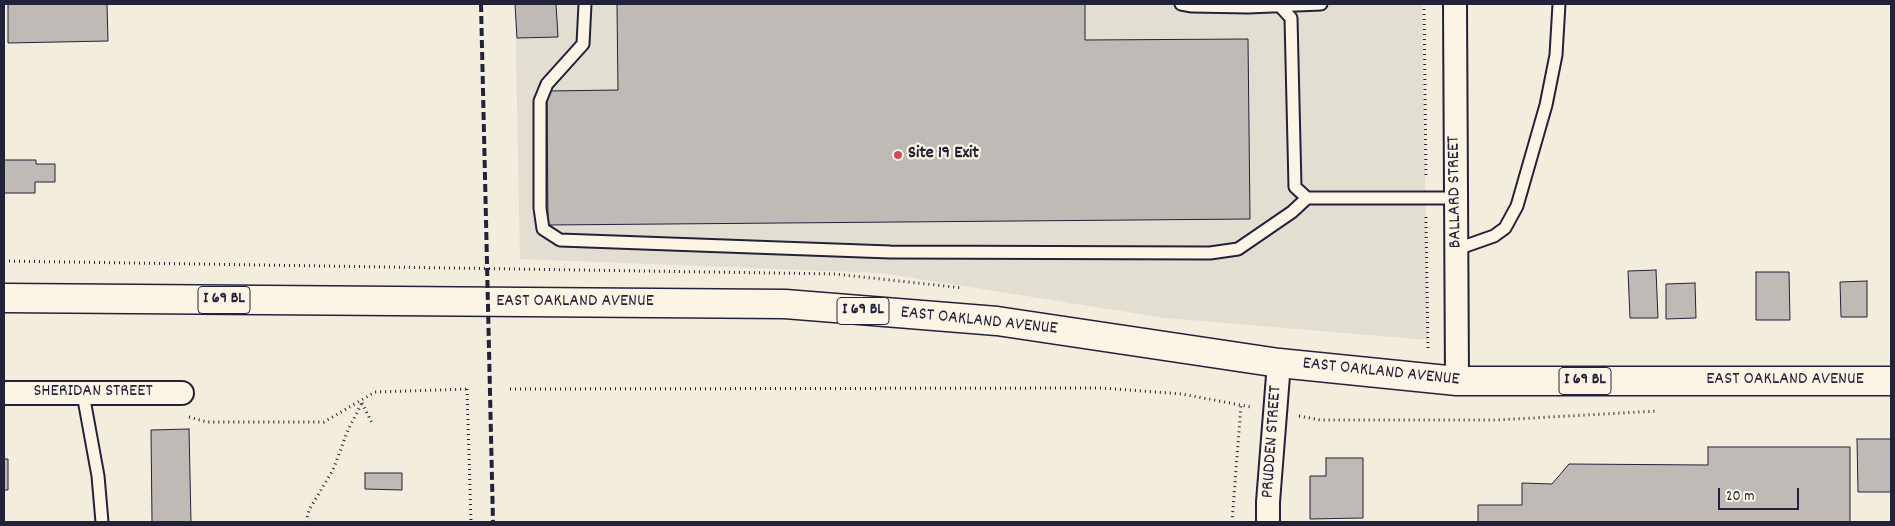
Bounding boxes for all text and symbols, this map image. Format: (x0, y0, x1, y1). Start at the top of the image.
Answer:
street label: BALLARD STREET (1444, 136, 1468, 248)
place label: Site 19 Exit (908, 144, 979, 166)
marker: Site 19 Exit (892, 149, 904, 161)
road number: I 69 BL (198, 286, 250, 314)
street label: EAST OAKLAND AVENUE (496, 292, 654, 314)
road number: I 69 BL (837, 298, 889, 324)
street label: EAST OAKLAND AVENUE (899, 303, 1059, 341)
street label: EAST OAKLAND AVENUE (1301, 354, 1461, 392)
road number: I 69 BL (1559, 368, 1611, 394)
street label: EAST OAKLAND AVENUE (1706, 370, 1864, 392)
street label: SHERIDAN STREET (33, 382, 153, 404)
street label: PRUDDEN STREET (1258, 385, 1288, 499)
scale bar (1720, 478, 1801, 510)
text: 20 m (1726, 486, 1754, 508)

